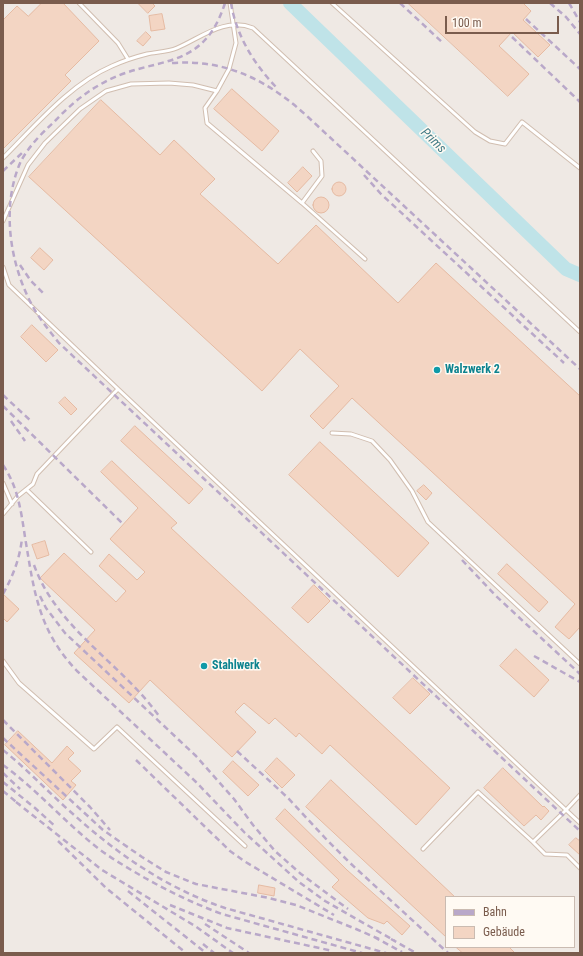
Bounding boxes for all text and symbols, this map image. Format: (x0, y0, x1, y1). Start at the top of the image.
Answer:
scale bar (447, 8, 561, 34)
text: 100 m (452, 16, 482, 30)
water label: Prims (417, 125, 449, 157)
place label: Walzwerk 2 (445, 363, 500, 377)
marker: Walzwerk 2 (432, 365, 442, 375)
place label: Stahlwerk (212, 659, 260, 673)
marker: Stahlwerk (199, 661, 209, 671)
legend (445, 896, 575, 948)
text: Bahn (483, 905, 507, 919)
text: Gebäude (483, 925, 525, 939)

